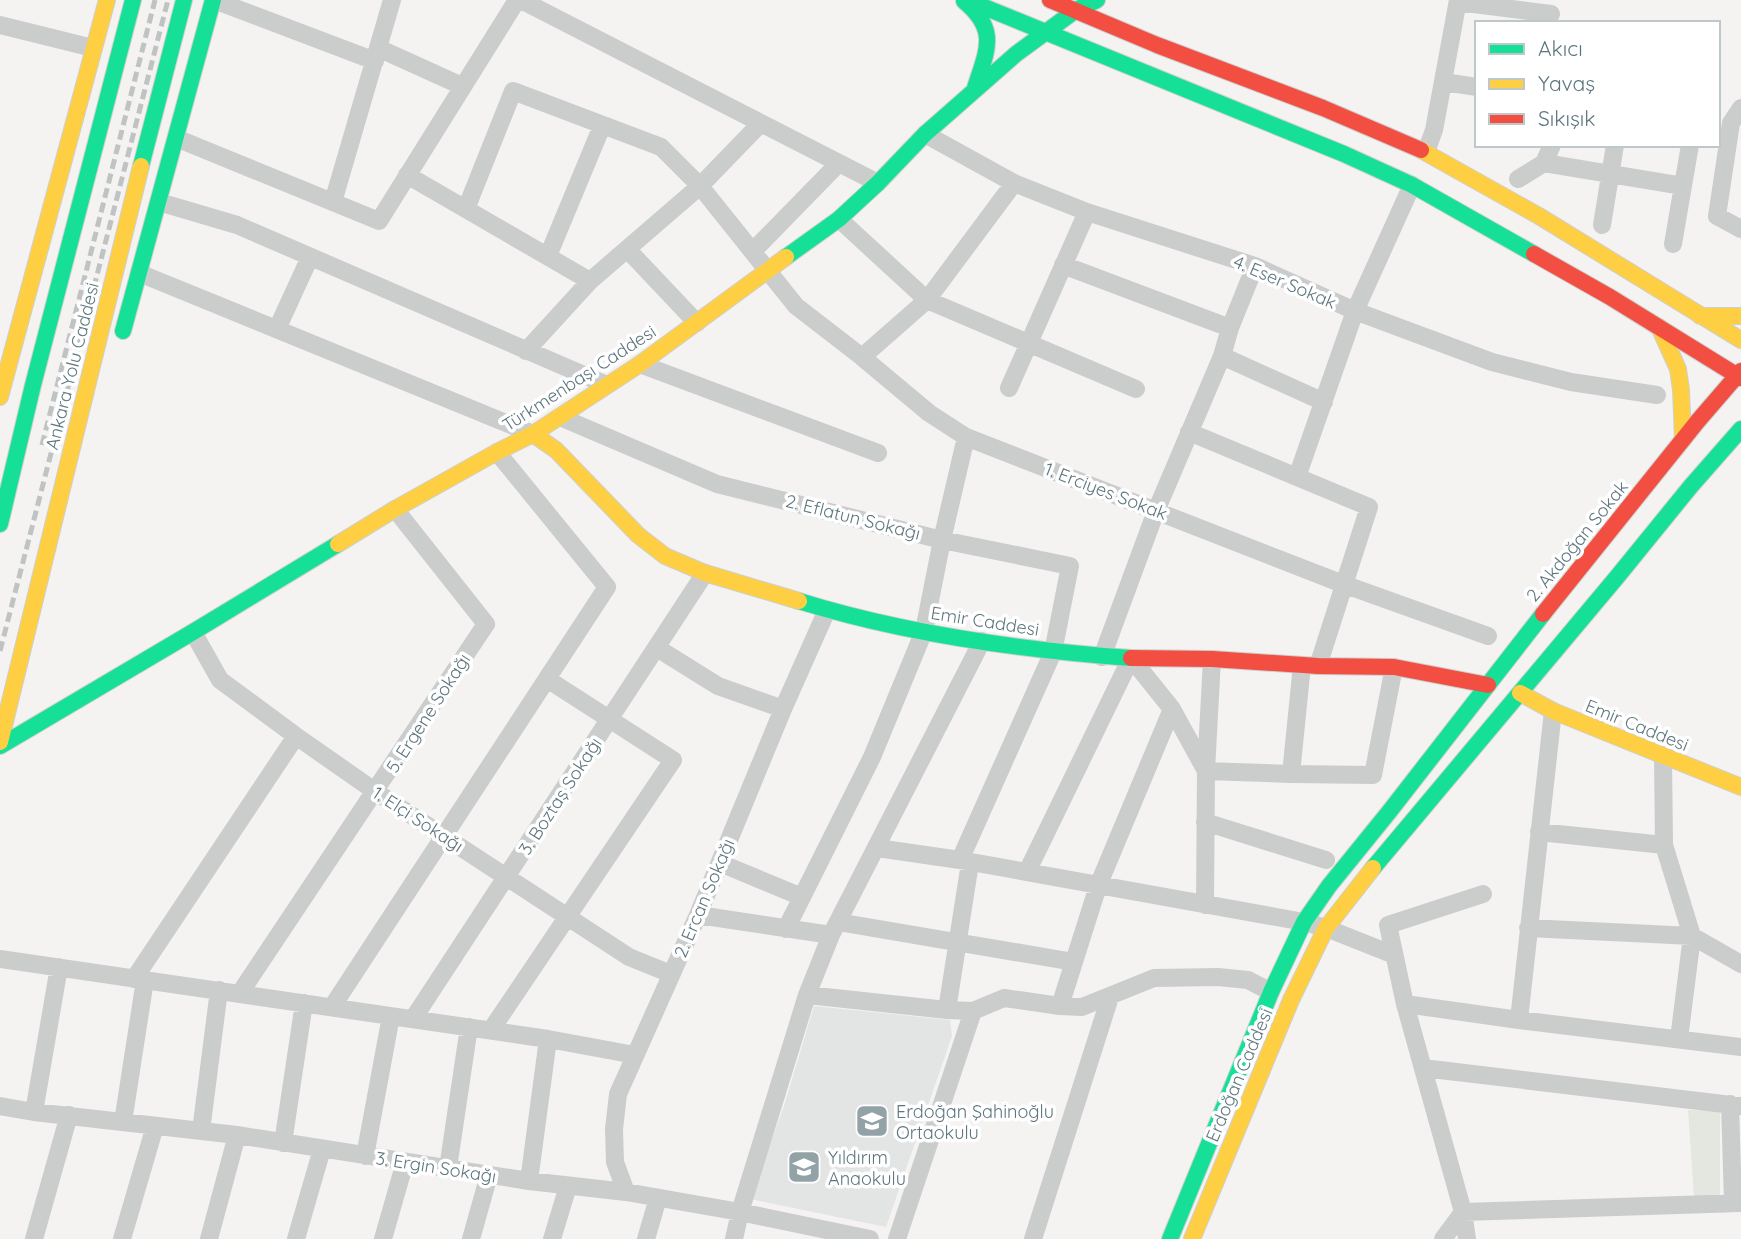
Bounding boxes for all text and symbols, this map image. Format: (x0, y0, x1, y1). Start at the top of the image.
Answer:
legend (1475, 21, 1720, 147)
text: Akıcı (1538, 35, 1583, 61)
text: Yavaş (1538, 70, 1595, 96)
text: Sıkışık (1538, 105, 1596, 131)
street label: 4. Eser Sokak (1230, 250, 1340, 314)
street label: Ankara Yolu Caddesi (40, 280, 104, 452)
street label: Türkmenbaşı Caddesi (498, 320, 660, 436)
street label: 1. Erciyes Sokak (1041, 457, 1171, 525)
street label: 2. Akdoğan Sokak (1521, 476, 1633, 606)
street label: 2. Eflatun Sokağı (783, 489, 923, 545)
street label: Emir Caddesi (929, 601, 1041, 641)
street label: 5. Ergene Sokağı (381, 649, 475, 777)
street label: Emir Caddesi (1582, 694, 1692, 756)
street label: 3. Boztaş Sokağı (513, 733, 607, 859)
street label: 1. Elçi Sokağı (368, 781, 468, 857)
street label: 2. Ercan Sokağı (669, 835, 739, 961)
street label: Erdoğan Caddesi (1200, 1005, 1278, 1145)
place label: Erdoğan Şahinoğlu Ortaokulu (896, 1100, 1054, 1144)
school or university icon: Erdoğan Şahinoğlu Ortaokulu (853, 1102, 891, 1140)
street label: 3. Ergin Sokağı (374, 1146, 498, 1188)
place label: Yıldırım Anaokulu (828, 1146, 906, 1190)
school or university icon: Yıldırım Anaokulu (785, 1148, 823, 1186)

